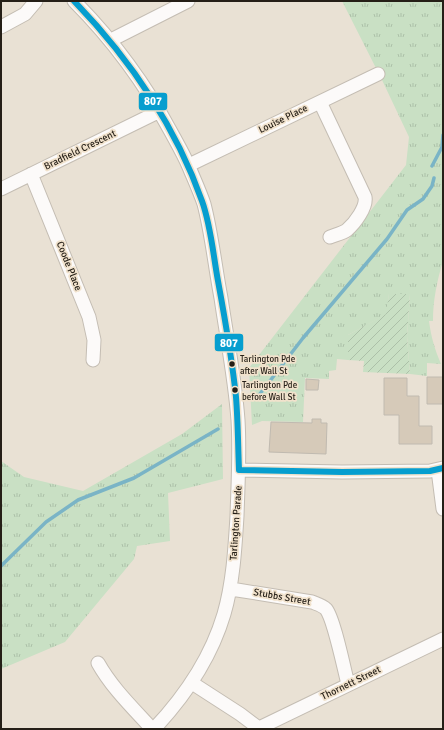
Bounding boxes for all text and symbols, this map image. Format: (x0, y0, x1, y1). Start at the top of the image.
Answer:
line badge: 807 (138, 92, 168, 111)
text: 807 (144, 95, 162, 108)
street label: Louise Place (256, 102, 310, 136)
street label: Bradfield Crescent (42, 127, 118, 173)
street label: Coode Place (54, 240, 84, 292)
line badge: 807 (214, 333, 244, 352)
text: 807 (220, 337, 238, 350)
place label: Tarlington Pde after Wall St (240, 354, 296, 377)
marker: Tarlington Pde after Wall St (227, 359, 237, 369)
place label: Tarlington Pde before Wall St (242, 380, 298, 403)
marker: Tarlington Pde before Wall St (230, 385, 240, 395)
street label: Tarlington Parade (227, 485, 245, 561)
street label: Stubbs Street (253, 586, 312, 608)
street label: Thornett Street (319, 663, 383, 703)

